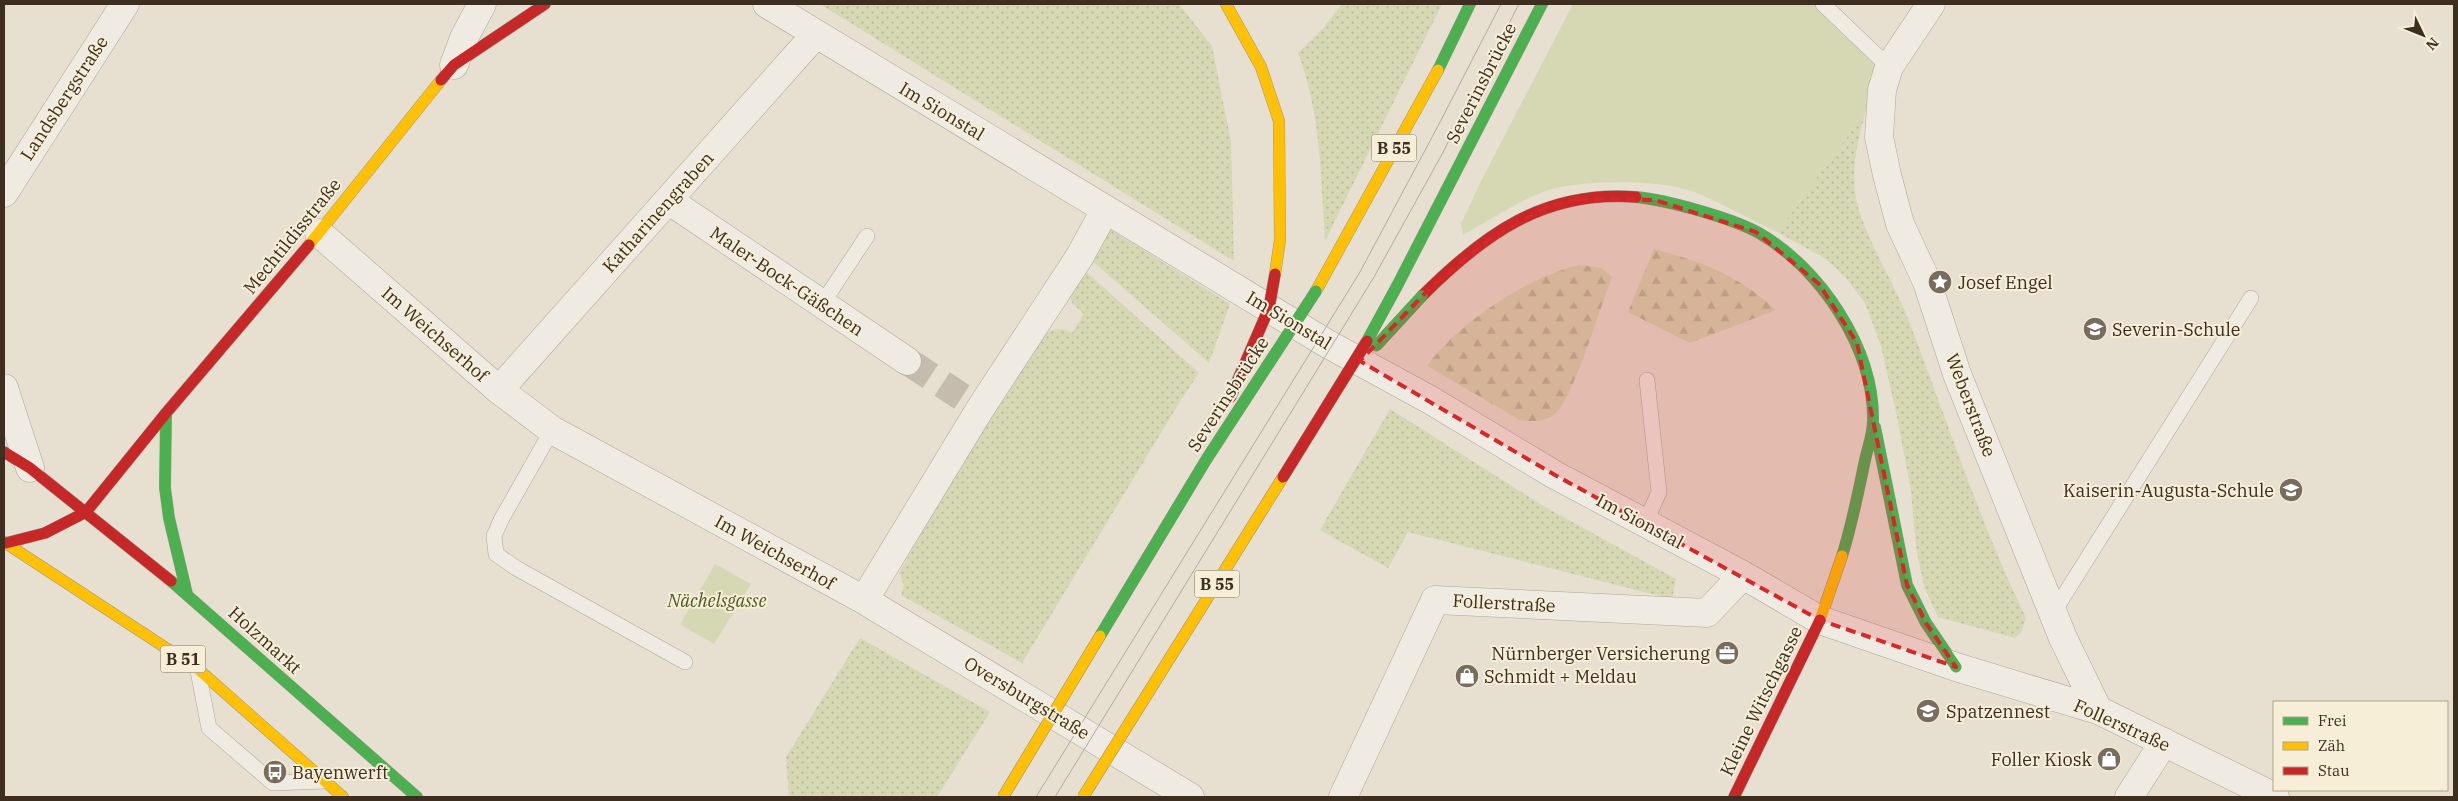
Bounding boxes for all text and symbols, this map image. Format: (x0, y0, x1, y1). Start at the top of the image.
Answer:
north arrow (2398, 10, 2448, 60)
street label: Severinsbrücke (1441, 19, 1521, 147)
street label: Landsbergstraße (15, 31, 113, 165)
text: N (2422, 34, 2443, 54)
street label: Im Sionstal (895, 76, 989, 146)
road number: B 55 (1372, 134, 1416, 162)
street label: Katharinengraben (597, 147, 719, 277)
street label: Mechtildisstraße (238, 173, 346, 299)
street label: Maler-Bock-Gäßchen (706, 221, 868, 341)
place icon: Josef Engel (1927, 269, 1953, 295)
place label: Josef Engel (1958, 271, 2053, 294)
street label: Im Weichserhof (377, 281, 494, 388)
street label: Im Sionstal (1242, 285, 1336, 355)
school or university icon: Severin-Schule (2082, 316, 2108, 342)
place label: Severin-Schule (2112, 318, 2240, 341)
street label: Severinsbrücke (1182, 332, 1274, 456)
street label: Weberstraße (1941, 350, 2001, 460)
school or university icon: Kaiserin-Augusta-Schule (2278, 477, 2304, 503)
place label: Kaiserin-Augusta-Schule (2063, 479, 2274, 502)
street label: Im Sionstal (1592, 488, 1688, 554)
street label: Im Weichserhof (711, 509, 841, 595)
road number: B 55 (1194, 570, 1240, 598)
park label: Nächelsgasse (667, 589, 767, 612)
street label: Follerstraße (1452, 589, 1556, 617)
street label: Holzmarkt (224, 601, 306, 679)
street label: Kleine Witschgasse (1715, 622, 1807, 780)
office icon: Nürnberger Versicherung (1714, 640, 1740, 666)
place label: Nürnberger Versicherung (1491, 642, 1710, 665)
road number: B 51 (160, 646, 206, 672)
street label: Oversburgstraße (960, 651, 1094, 745)
shop icon: Schmidt + Meldau (1454, 663, 1480, 689)
place label: Schmidt + Meldau (1484, 665, 1637, 688)
street label: Follerstraße (2070, 694, 2174, 756)
school or university icon: Spatzennest (1915, 698, 1941, 724)
place label: Spatzennest (1946, 700, 2050, 723)
legend (2273, 701, 2448, 791)
text: Frei (2318, 711, 2347, 730)
text: Zäh (2318, 736, 2345, 755)
shop icon: Foller Kiosk (2096, 746, 2122, 772)
place label: Foller Kiosk (1991, 748, 2092, 771)
bus stop icon: Bayenwerft (262, 759, 288, 785)
place label: Bayenwerft (292, 761, 388, 784)
text: Stau (2318, 761, 2350, 780)

